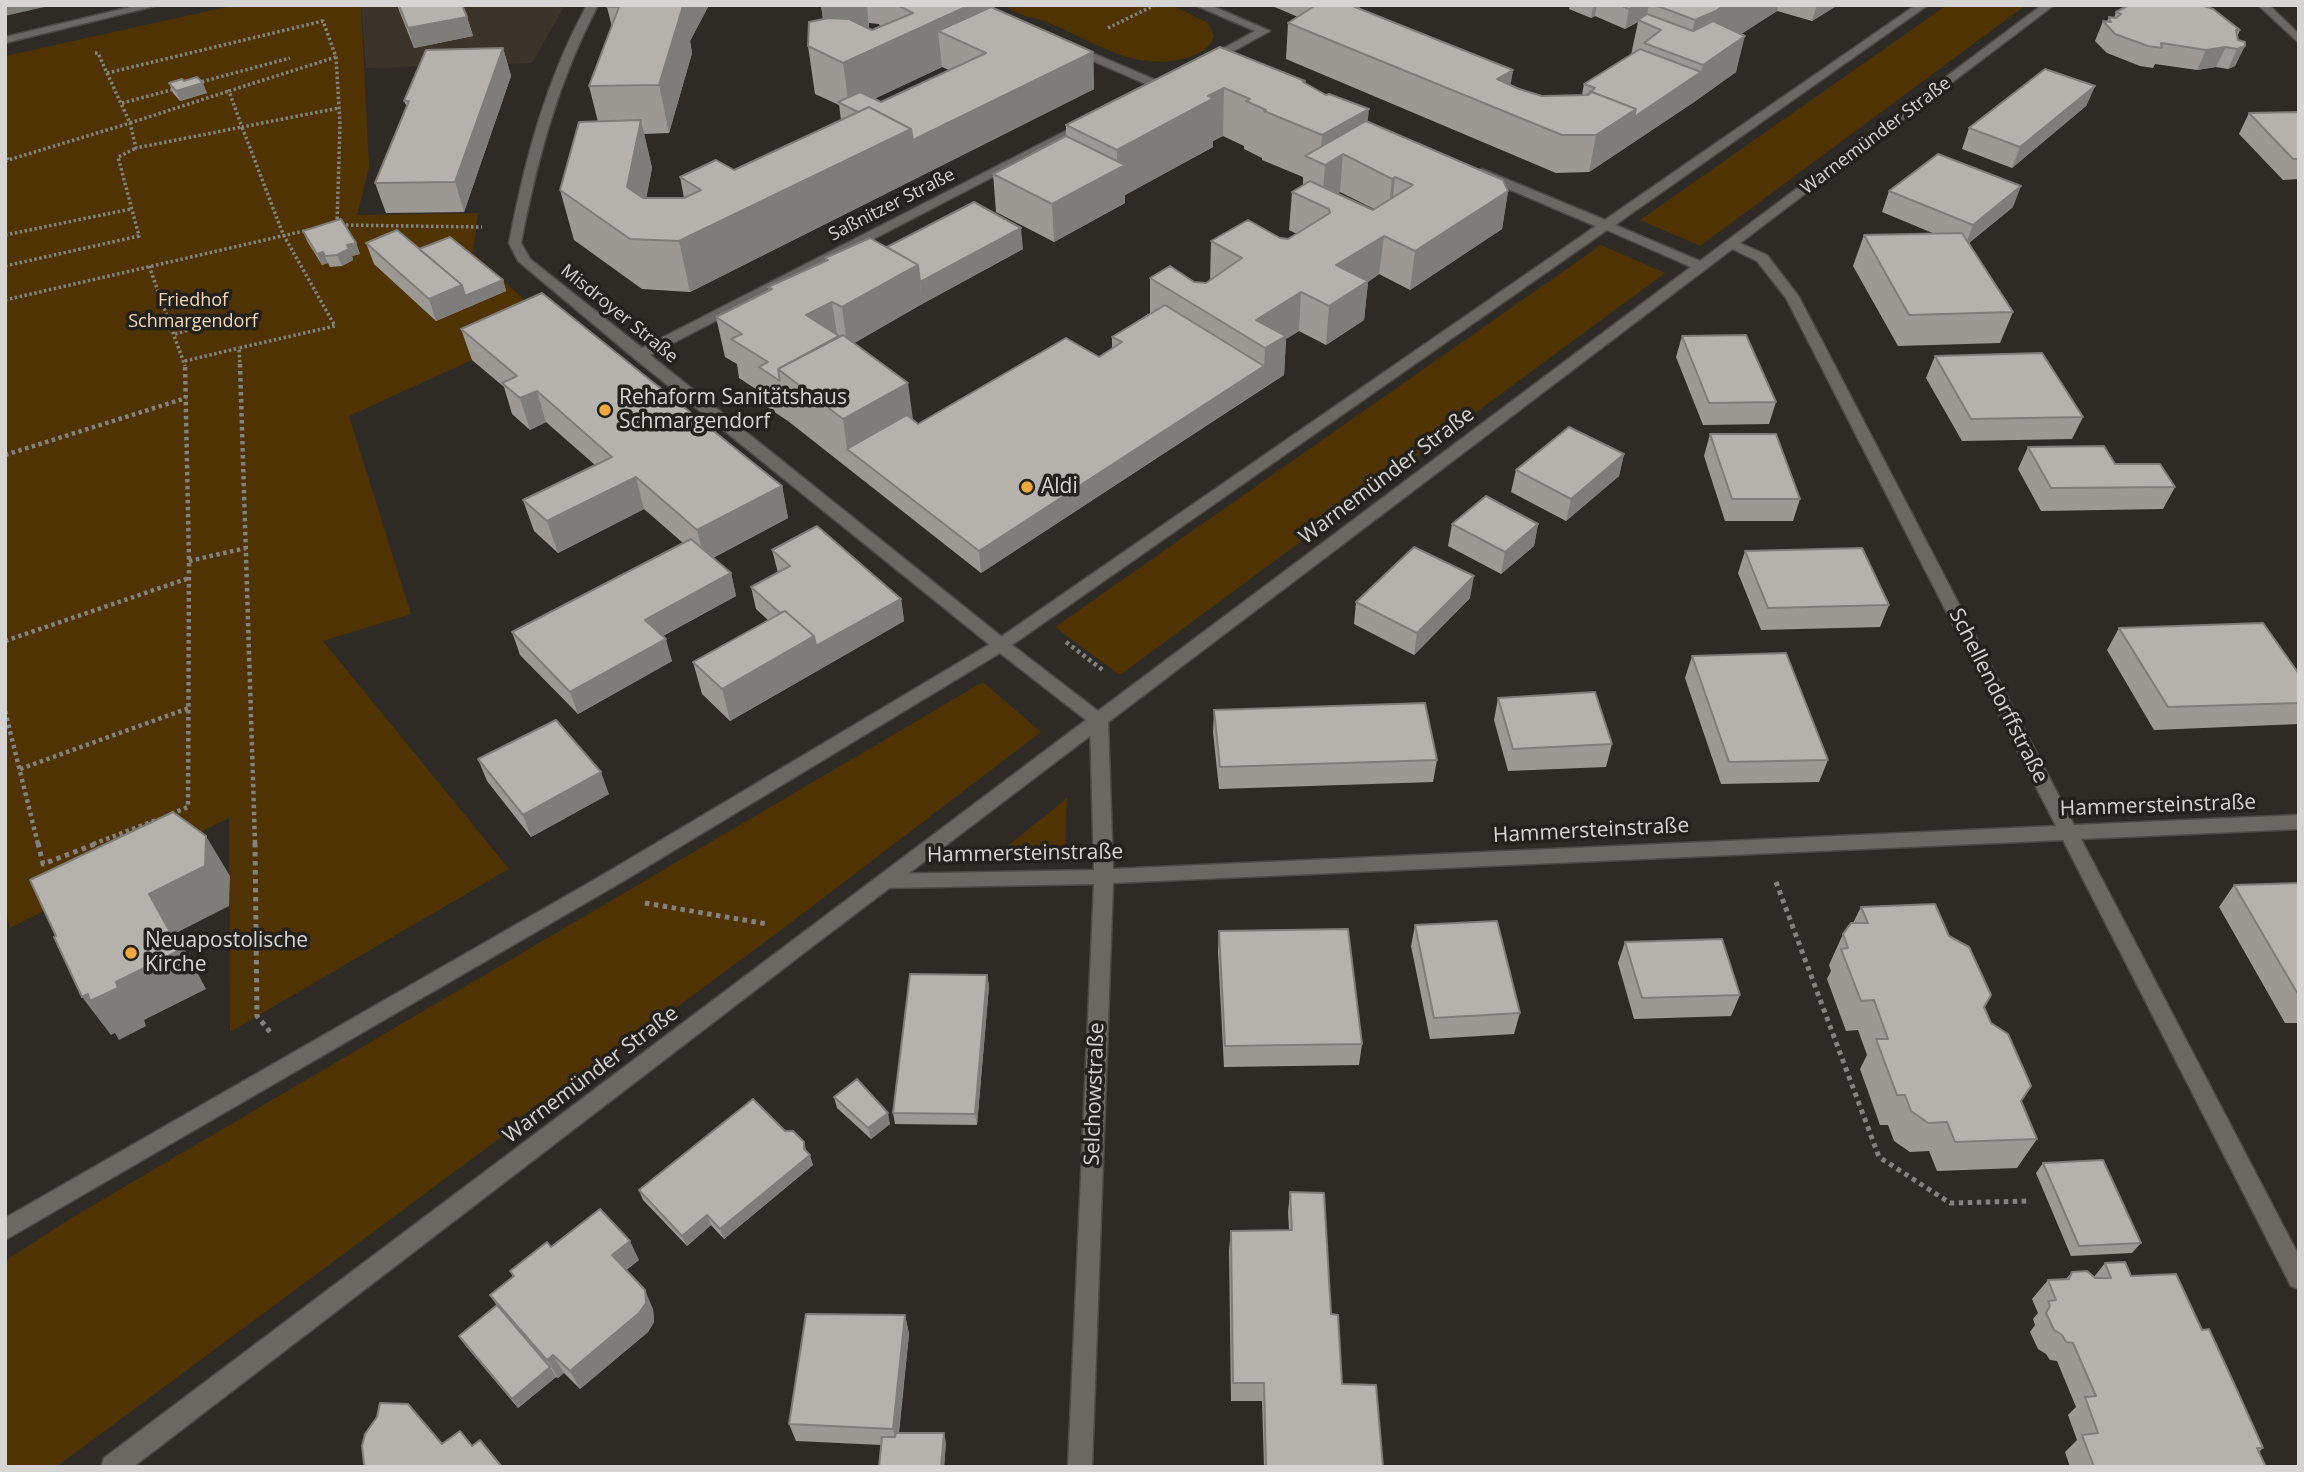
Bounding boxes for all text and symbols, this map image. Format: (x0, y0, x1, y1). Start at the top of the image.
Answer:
street label: Warnemünder Straße (1797, 73, 1955, 199)
street label: Saßnitzer Straße (825, 164, 959, 246)
street label: Misdroyer Straße (556, 260, 682, 368)
park label: Friedhof Schmargendorf (128, 290, 258, 332)
place label: Rehaform Sanitätshaus Schmargendorf (619, 385, 847, 435)
marker: Rehaform Sanitätshaus Schmargendorf (597, 402, 613, 418)
street label: Warnemünder Straße (1295, 402, 1479, 550)
place label: Aldi (1041, 474, 1078, 500)
marker: Aldi (1019, 479, 1035, 495)
street label: Schellendorffstraße (1943, 605, 2053, 787)
street label: Hammersteinstraße (2059, 790, 2257, 822)
street label: Hammersteinstraße (1492, 813, 1690, 849)
street label: Hammersteinstraße (927, 840, 1123, 868)
place label: Neuapostolische Kirche (145, 928, 308, 978)
marker: Neuapostolische Kirche (123, 945, 139, 961)
street label: Warnemünder Straße (499, 1001, 683, 1149)
street label: Selchowstraße (1080, 1022, 1110, 1166)

